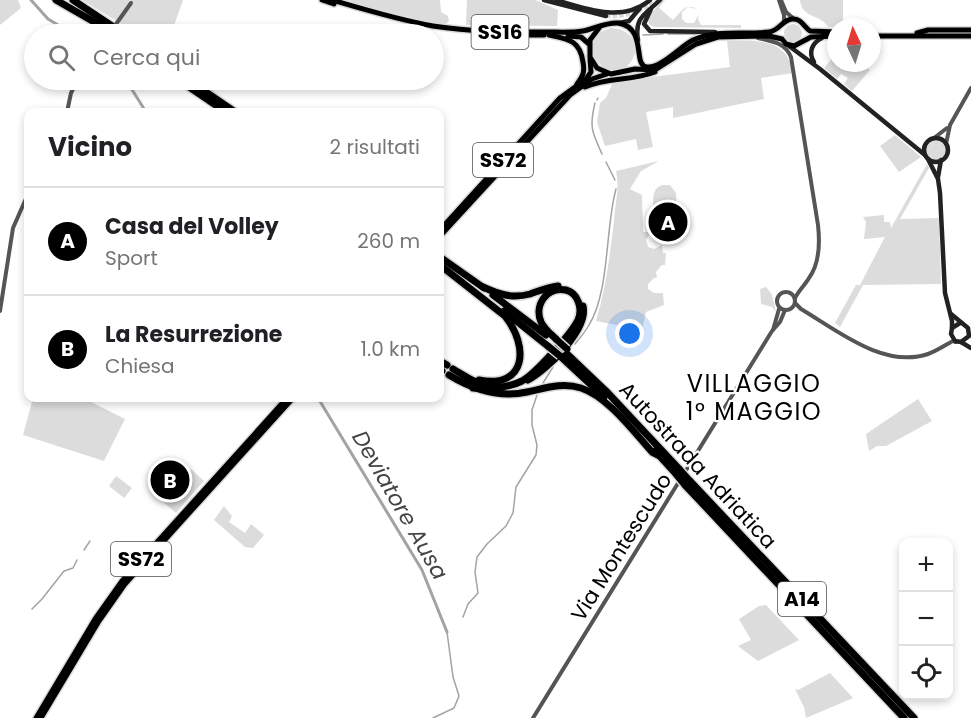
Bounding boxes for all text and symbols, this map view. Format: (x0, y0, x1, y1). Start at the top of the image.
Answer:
road number: SS16 (472, 15, 528, 49)
north arrow (827, 18, 881, 72)
search box (24, 24, 444, 90)
icon: search (45, 41, 78, 74)
text: Cerca qui (93, 42, 200, 73)
text: Vicino (48, 129, 132, 165)
text: 2 risultati (330, 133, 420, 161)
road number: SS72 (473, 143, 533, 177)
pin: A (648, 200, 688, 244)
text: Casa del Volley (105, 211, 279, 242)
text: A (60, 227, 75, 255)
text: 260 m (357, 227, 420, 255)
text: Sport (105, 244, 158, 272)
text: La Resurrezione (105, 319, 282, 350)
your location (615, 319, 644, 348)
text: B (61, 335, 74, 363)
text: 1.0 km (361, 335, 420, 363)
text: Chiesa (105, 352, 175, 380)
district label: VILLAGGIO 1° MAGGIO (686, 367, 822, 428)
street label: Autostrada Adriatica (613, 375, 783, 555)
water label: Deviatore Ausa (345, 425, 455, 585)
pin: B (150, 458, 190, 502)
street label: Via Montescudo (564, 467, 678, 627)
map controls (899, 538, 953, 700)
button: + (899, 538, 953, 592)
road number: SS72 (111, 542, 171, 576)
road number: A14 (778, 582, 826, 616)
button: − (899, 592, 953, 646)
button: locate (899, 646, 953, 700)

